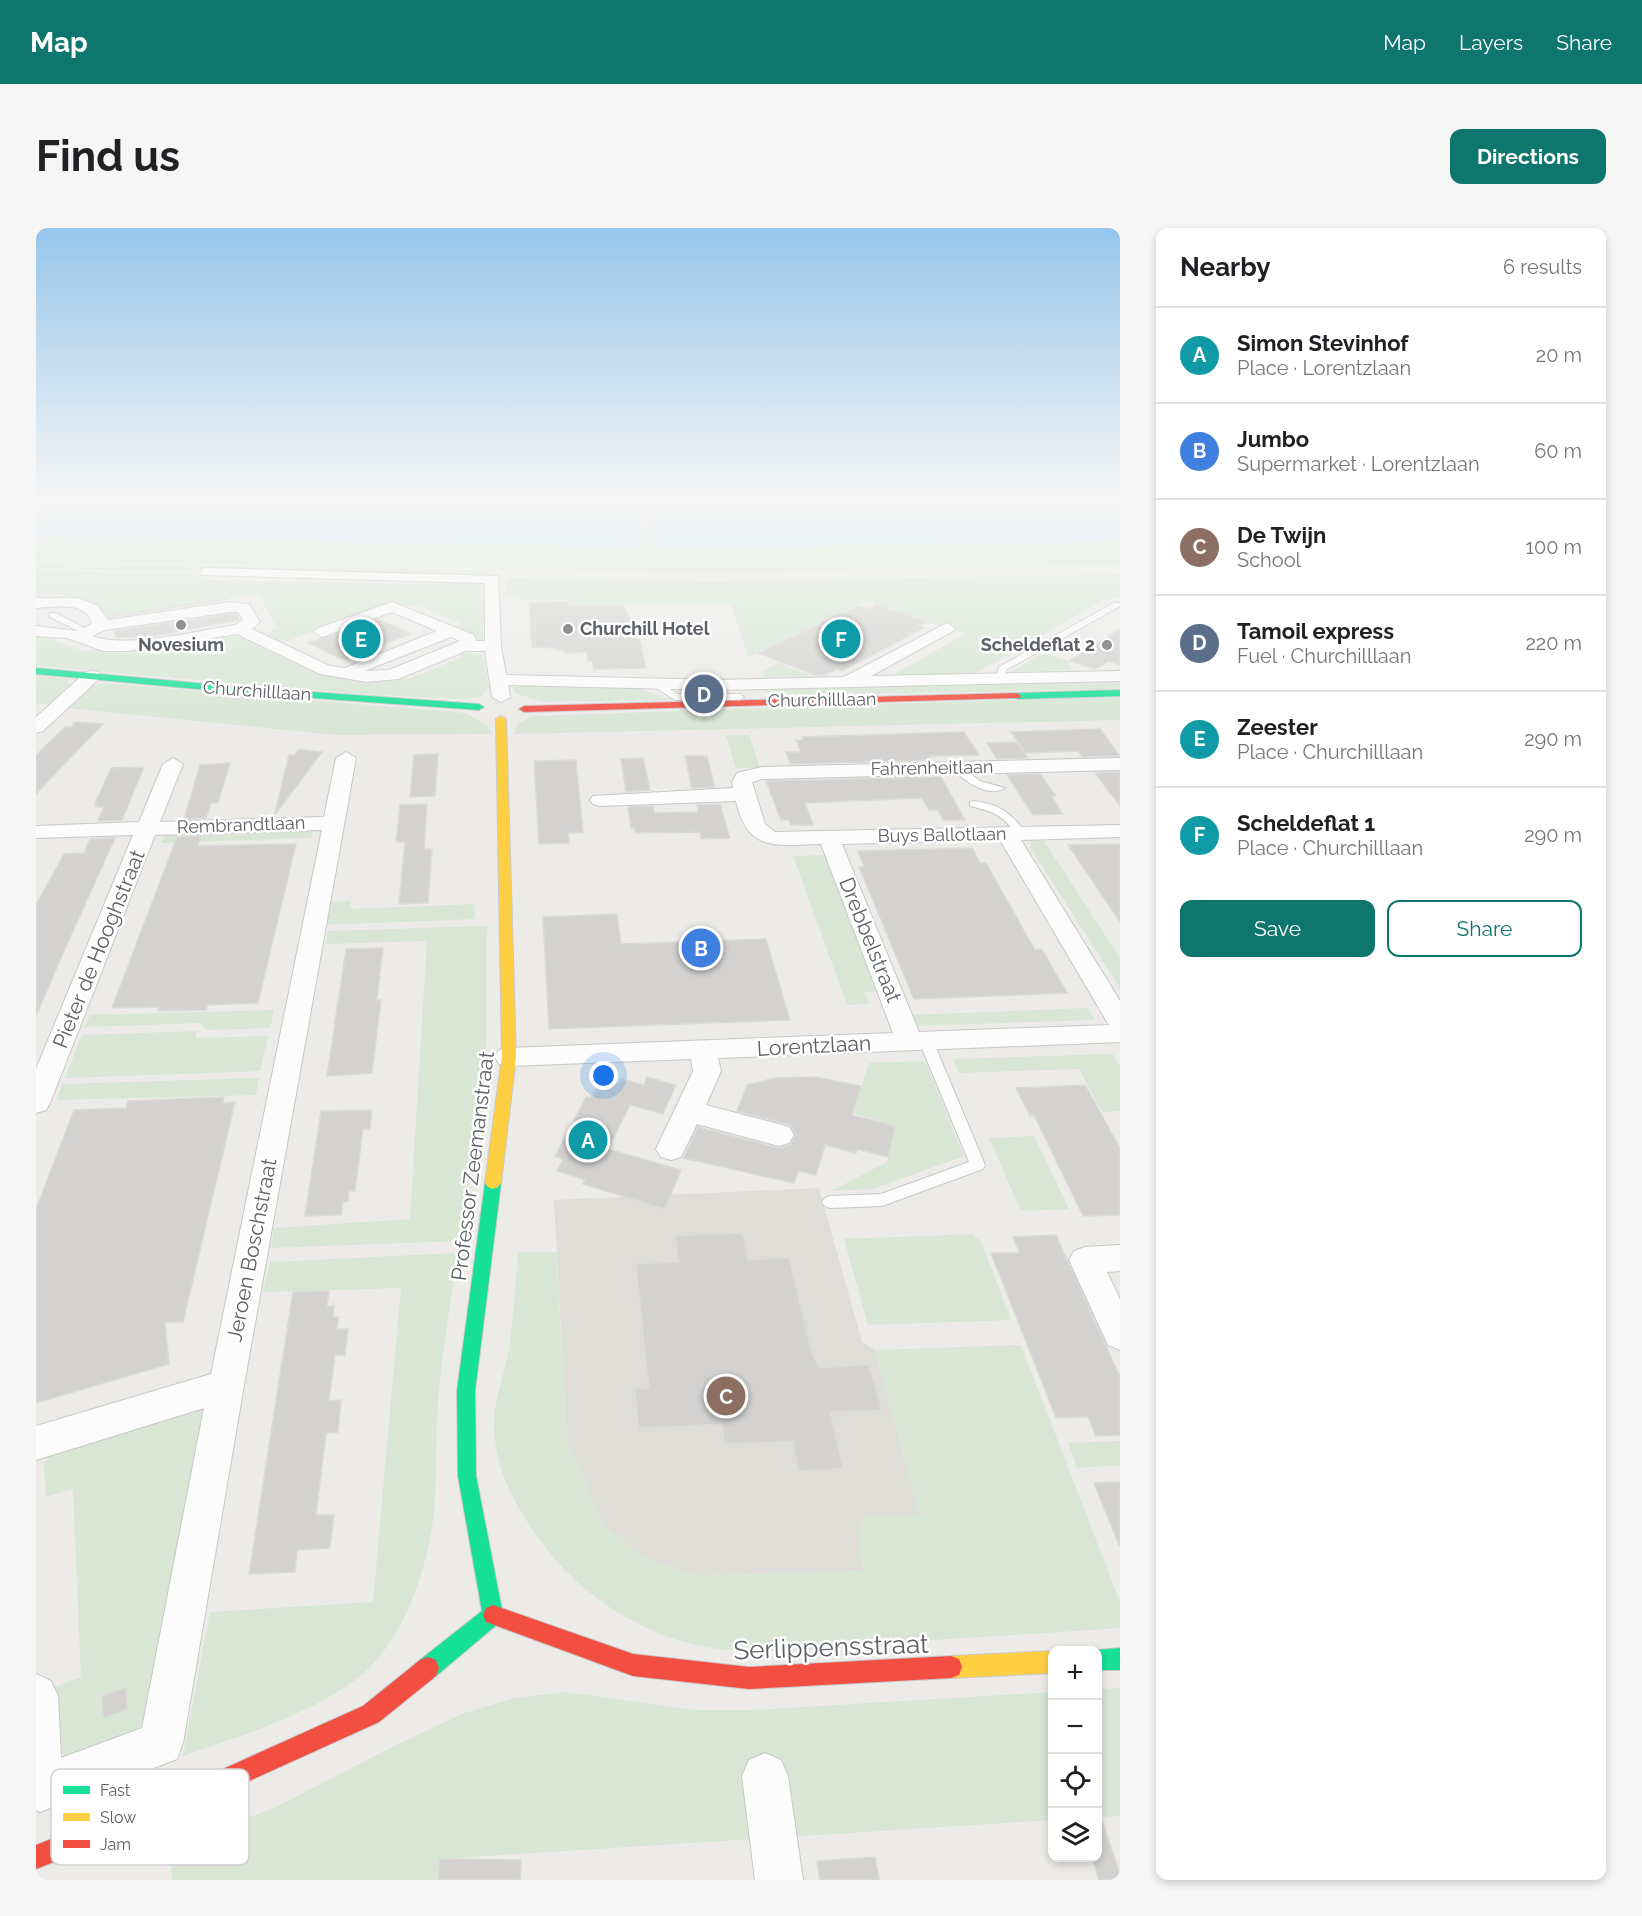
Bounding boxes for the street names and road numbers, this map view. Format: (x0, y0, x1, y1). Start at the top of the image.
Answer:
street label: Churchilllaan (202, 676, 312, 705)
street label: Churchilllaan (767, 688, 877, 711)
street label: Fahrenheitlaan (870, 756, 994, 779)
street label: Rembrandtlaan (176, 812, 306, 837)
street label: Buys Ballotlaan (877, 823, 1007, 846)
street label: Pieter de Hooghstraat (47, 846, 150, 1052)
street label: Drebbelstraat (834, 874, 907, 1006)
street label: Lorentzlaan (756, 1030, 872, 1061)
street label: Professor Zeemanstraat (446, 1050, 499, 1282)
street label: Jeroen Boschstraat (221, 1156, 282, 1344)
street label: Serlippensstraat (733, 1629, 929, 1665)

